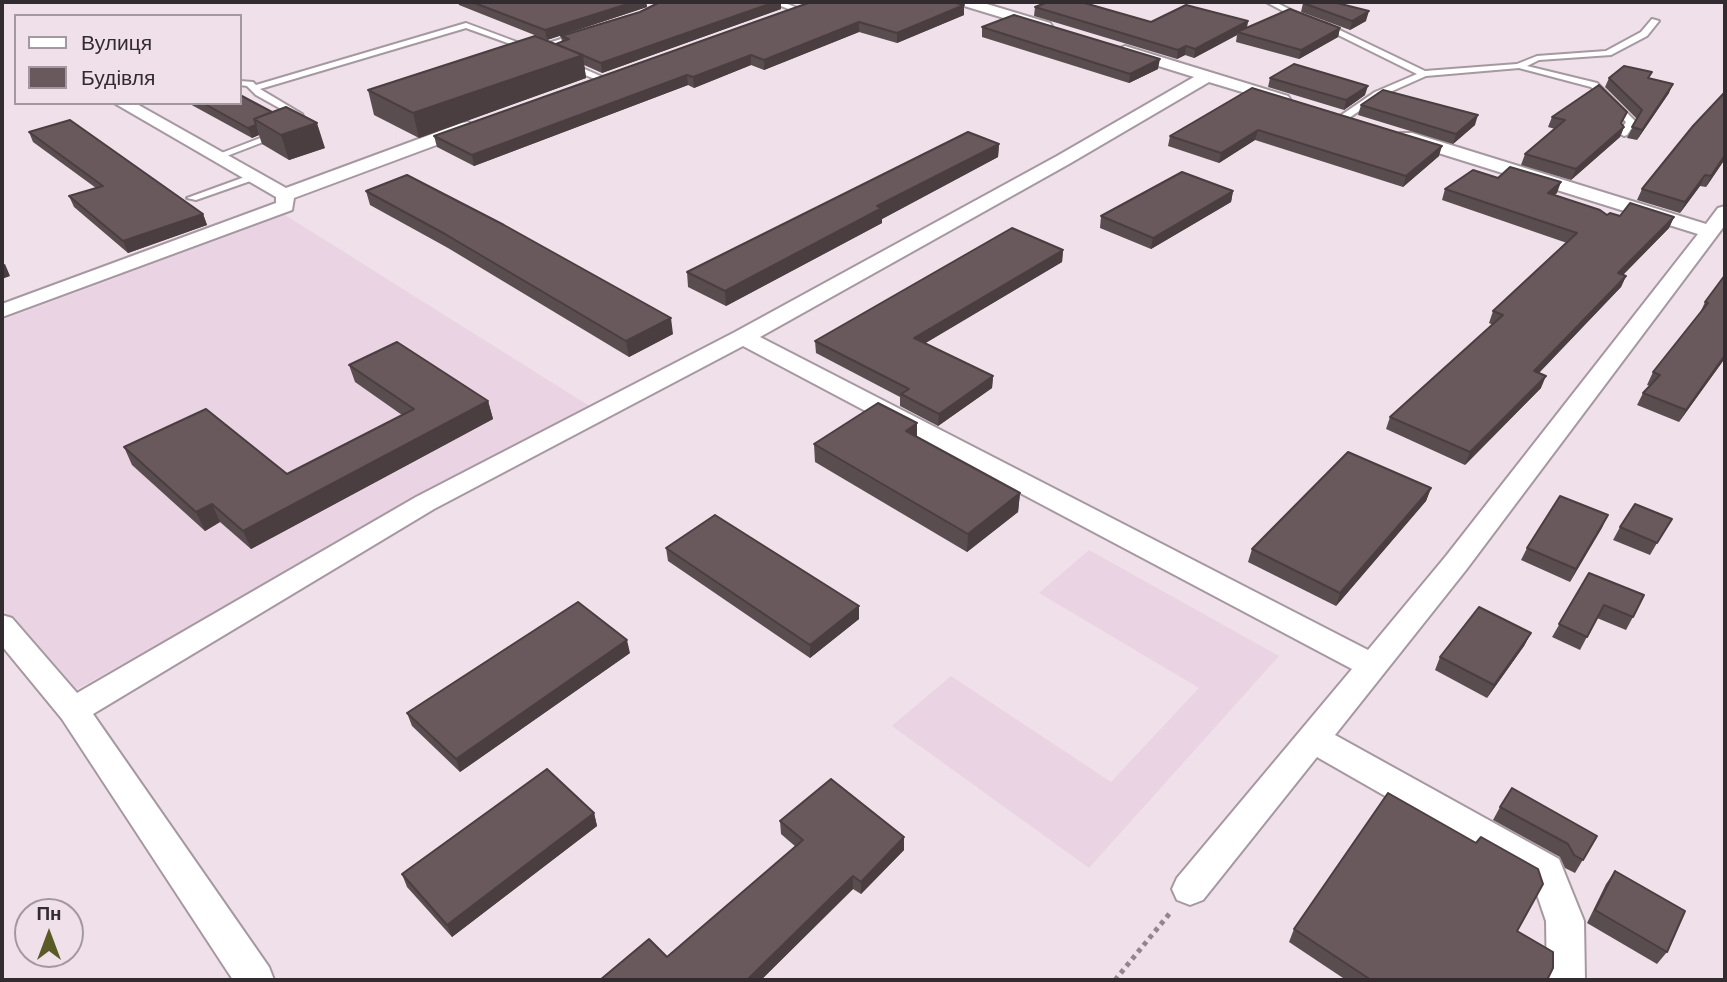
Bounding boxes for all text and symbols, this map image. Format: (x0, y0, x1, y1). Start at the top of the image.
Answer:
legend (14, 14, 242, 105)
text: Вулиця (81, 30, 152, 55)
text: Будівля (81, 65, 155, 90)
north arrow (14, 898, 84, 968)
text: Пн (36, 902, 62, 925)

